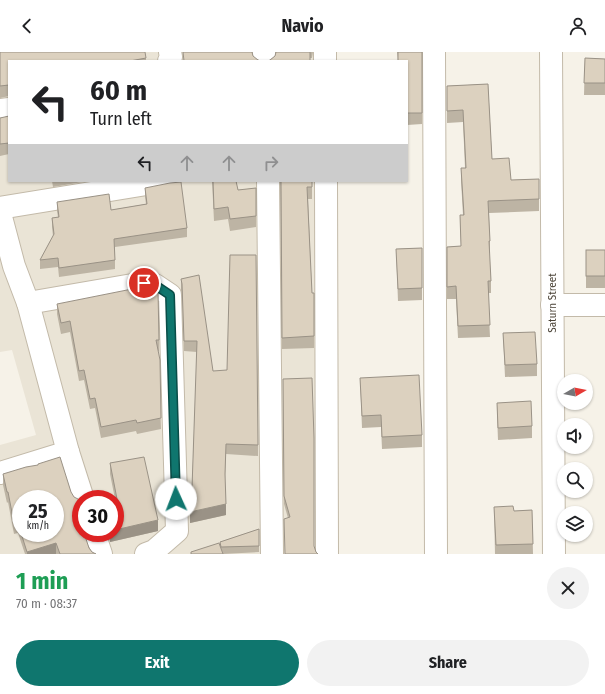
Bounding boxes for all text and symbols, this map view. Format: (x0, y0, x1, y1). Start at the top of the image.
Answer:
icon: back (16, 15, 38, 37)
text: Navio (281, 15, 324, 37)
icon: person (567, 15, 589, 37)
text: 60 m (90, 74, 147, 107)
icon: left (24, 76, 76, 128)
text: Turn left (90, 108, 152, 130)
icon: left (134, 152, 156, 174)
icon: ahead (176, 152, 198, 174)
icon: ahead (218, 152, 240, 174)
icon: right (260, 152, 282, 174)
pin (127, 266, 161, 300)
icon: arrive (133, 272, 155, 294)
street label: Saturn Street (546, 273, 559, 333)
north arrow (557, 374, 593, 410)
map controls (557, 374, 593, 542)
button: sound (557, 418, 593, 454)
button: search (557, 462, 593, 498)
position arrow (155, 478, 197, 520)
speed limit sign: 30 (72, 490, 124, 542)
text: 25 (28, 499, 48, 523)
button: layers (557, 506, 593, 542)
text: km/h (27, 520, 49, 532)
text: 1 min (16, 567, 68, 595)
button: close (547, 567, 589, 609)
text: 70 m · 08:37 (16, 596, 77, 611)
button: Exit (16, 640, 299, 686)
button: Share (307, 640, 589, 686)

